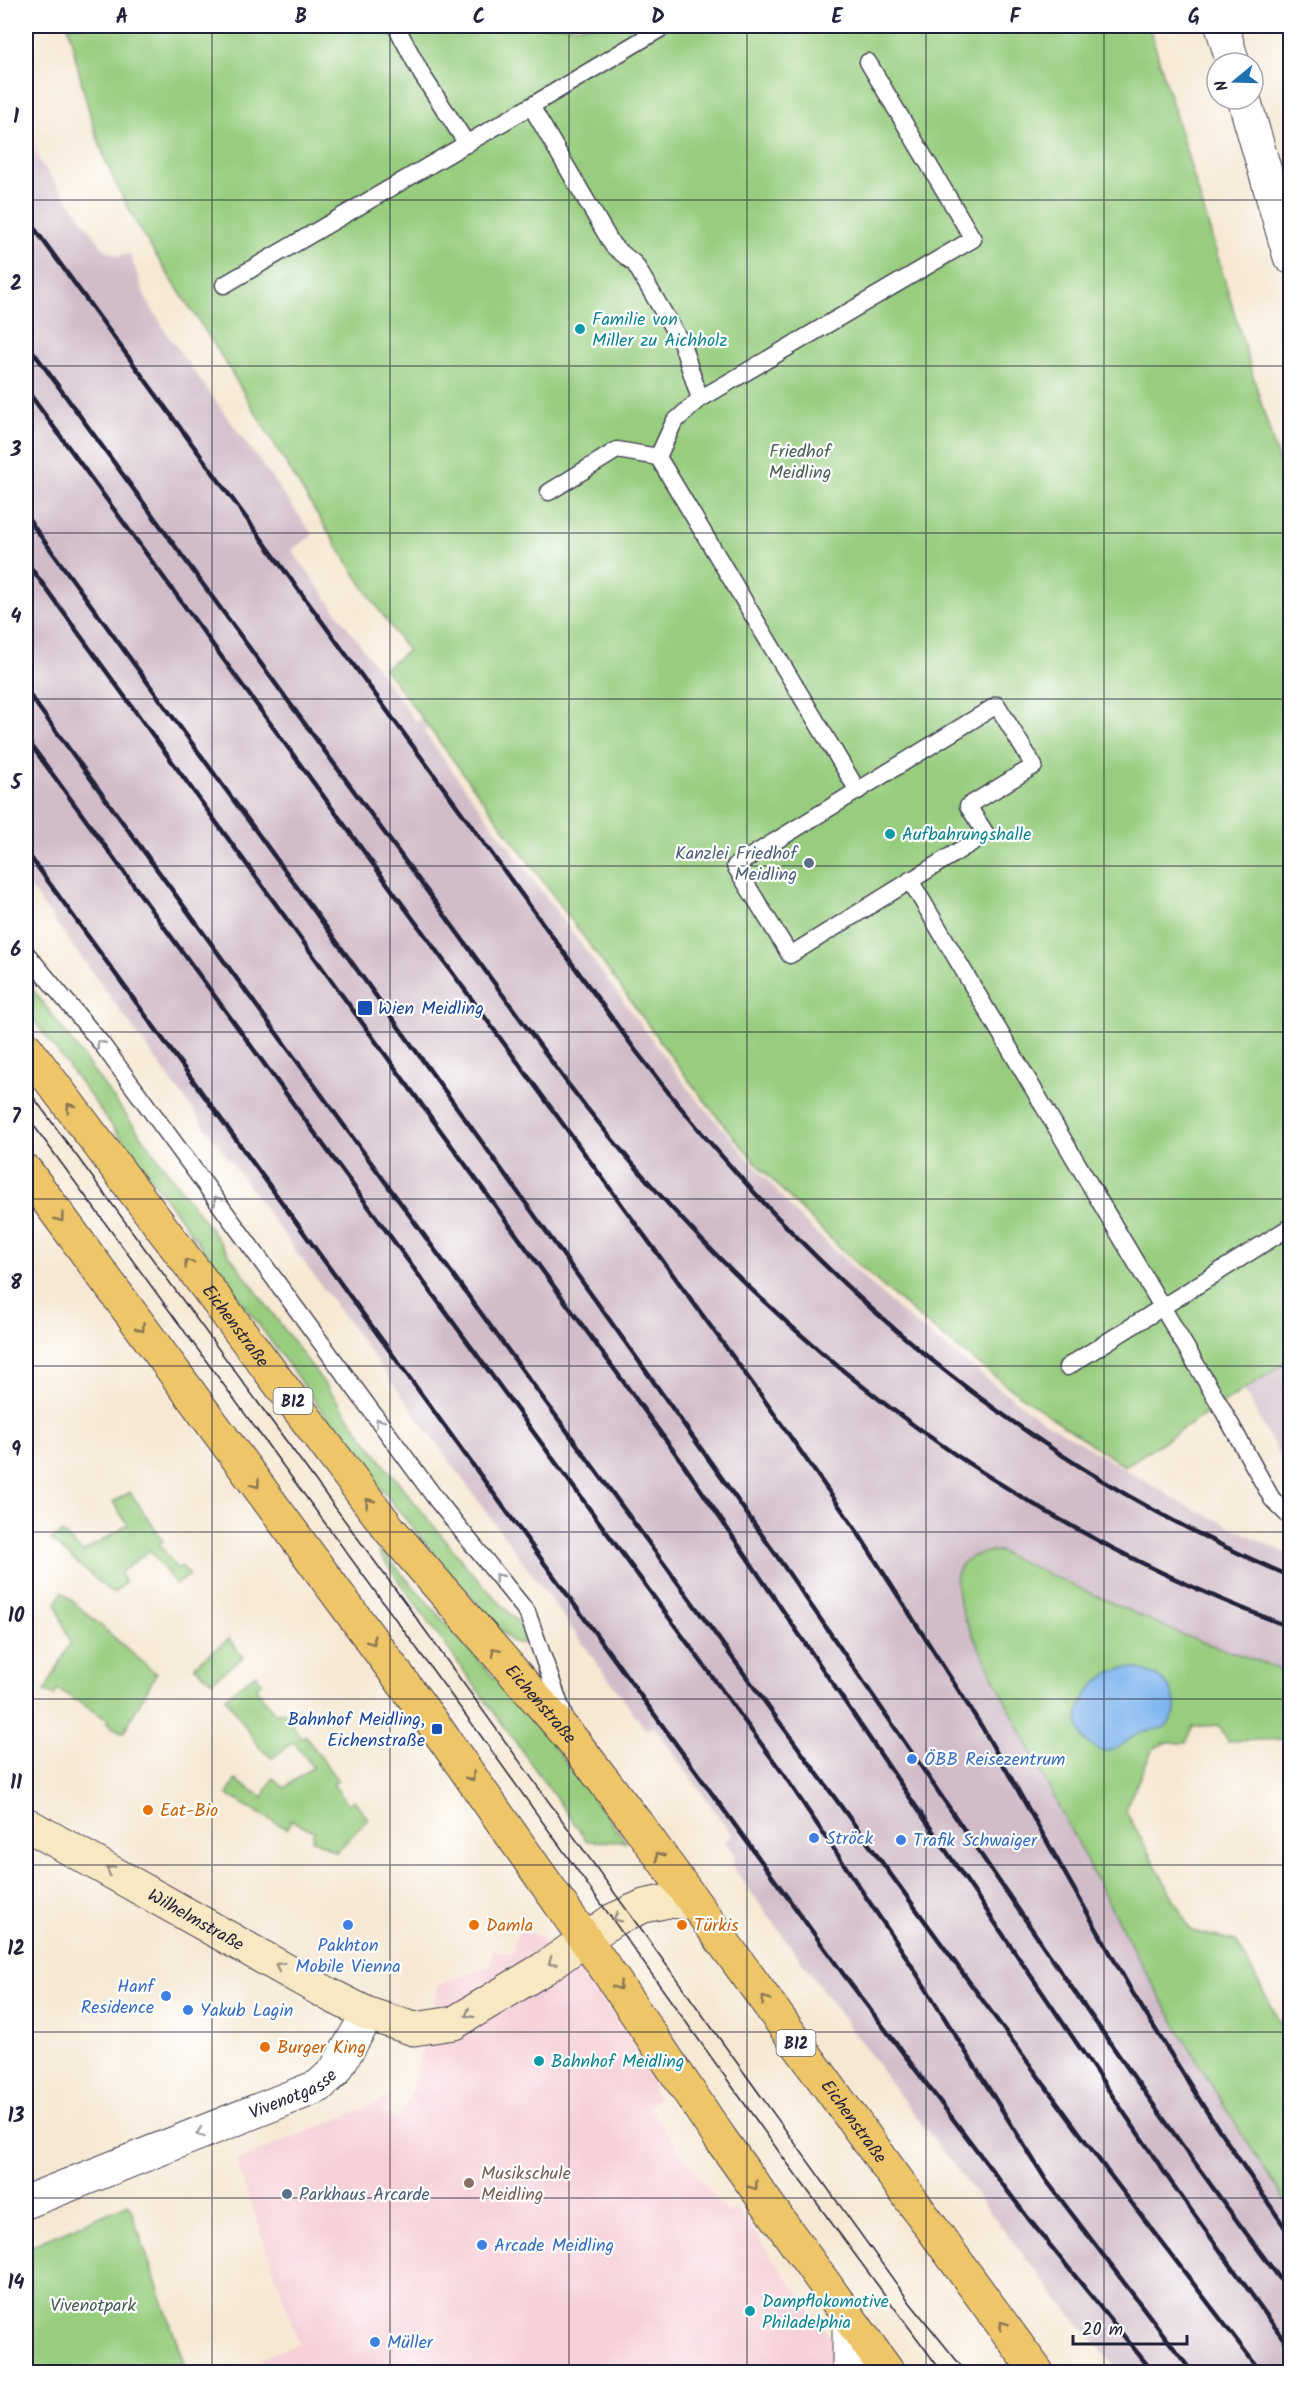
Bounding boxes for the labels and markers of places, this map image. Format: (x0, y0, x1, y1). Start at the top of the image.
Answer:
place label: Familie von Miller zu Aichholz (592, 306, 727, 356)
marker: Familie von Miller zu Aichholz (573, 322, 587, 336)
place label: Aufbahrungshalle (902, 821, 1031, 850)
marker: Aufbahrungshalle (883, 827, 897, 841)
place label: Kanzlei Friedhof Meidling (675, 840, 799, 890)
marker: Kanzlei Friedhof Meidling (802, 856, 816, 870)
place label: Wien Meidling (378, 995, 484, 1024)
marker: Wien Meidling (356, 999, 374, 1017)
place label: Bahnhof Meidling, Eichenstraße (288, 1706, 425, 1756)
marker: Bahnhof Meidling, Eichenstraße (430, 1722, 444, 1736)
place label: ÖBB Reisezentrum (924, 1746, 1065, 1775)
marker: ÖBB Reisezentrum (905, 1752, 919, 1766)
place label: Eat-Bio (160, 1797, 218, 1826)
marker: Eat-Bio (141, 1803, 155, 1817)
place label: Ströck (826, 1825, 874, 1854)
place label: Trafik Schwaiger (913, 1827, 1038, 1856)
marker: Ströck (807, 1831, 821, 1845)
marker: Trafik Schwaiger (894, 1833, 908, 1847)
place label: Damla (486, 1912, 533, 1941)
place label: Türkis (694, 1912, 739, 1941)
marker: Pakhton Mobile Vienna (341, 1918, 355, 1932)
marker: Damla (467, 1918, 481, 1932)
marker: Türkis (675, 1918, 689, 1932)
place label: Pakhton Mobile Vienna (295, 1932, 401, 1982)
place label: Hanf Residence (81, 1973, 156, 2023)
marker: Hanf Residence (159, 1989, 173, 2003)
place label: Yakub Lagin (200, 1997, 293, 2026)
marker: Yakub Lagin (181, 2003, 195, 2017)
place label: Burger King (277, 2034, 366, 2063)
marker: Burger King (258, 2040, 272, 2054)
place label: Bahnhof Meidling (551, 2048, 684, 2077)
marker: Bahnhof Meidling (532, 2054, 546, 2068)
place label: Musikschule Meidling (481, 2160, 571, 2210)
marker: Musikschule Meidling (462, 2176, 476, 2190)
place label: Parkhaus Arcarde (299, 2181, 430, 2210)
marker: Parkhaus Arcarde (280, 2187, 294, 2201)
place label: Arcade Meidling (494, 2232, 614, 2261)
marker: Arcade Meidling (475, 2238, 489, 2252)
place label: Dampflokomotive Philadelphia (762, 2288, 889, 2338)
marker: Dampflokomotive Philadelphia (743, 2304, 757, 2318)
place label: Müller (387, 2329, 434, 2358)
marker: Müller (368, 2335, 382, 2349)

